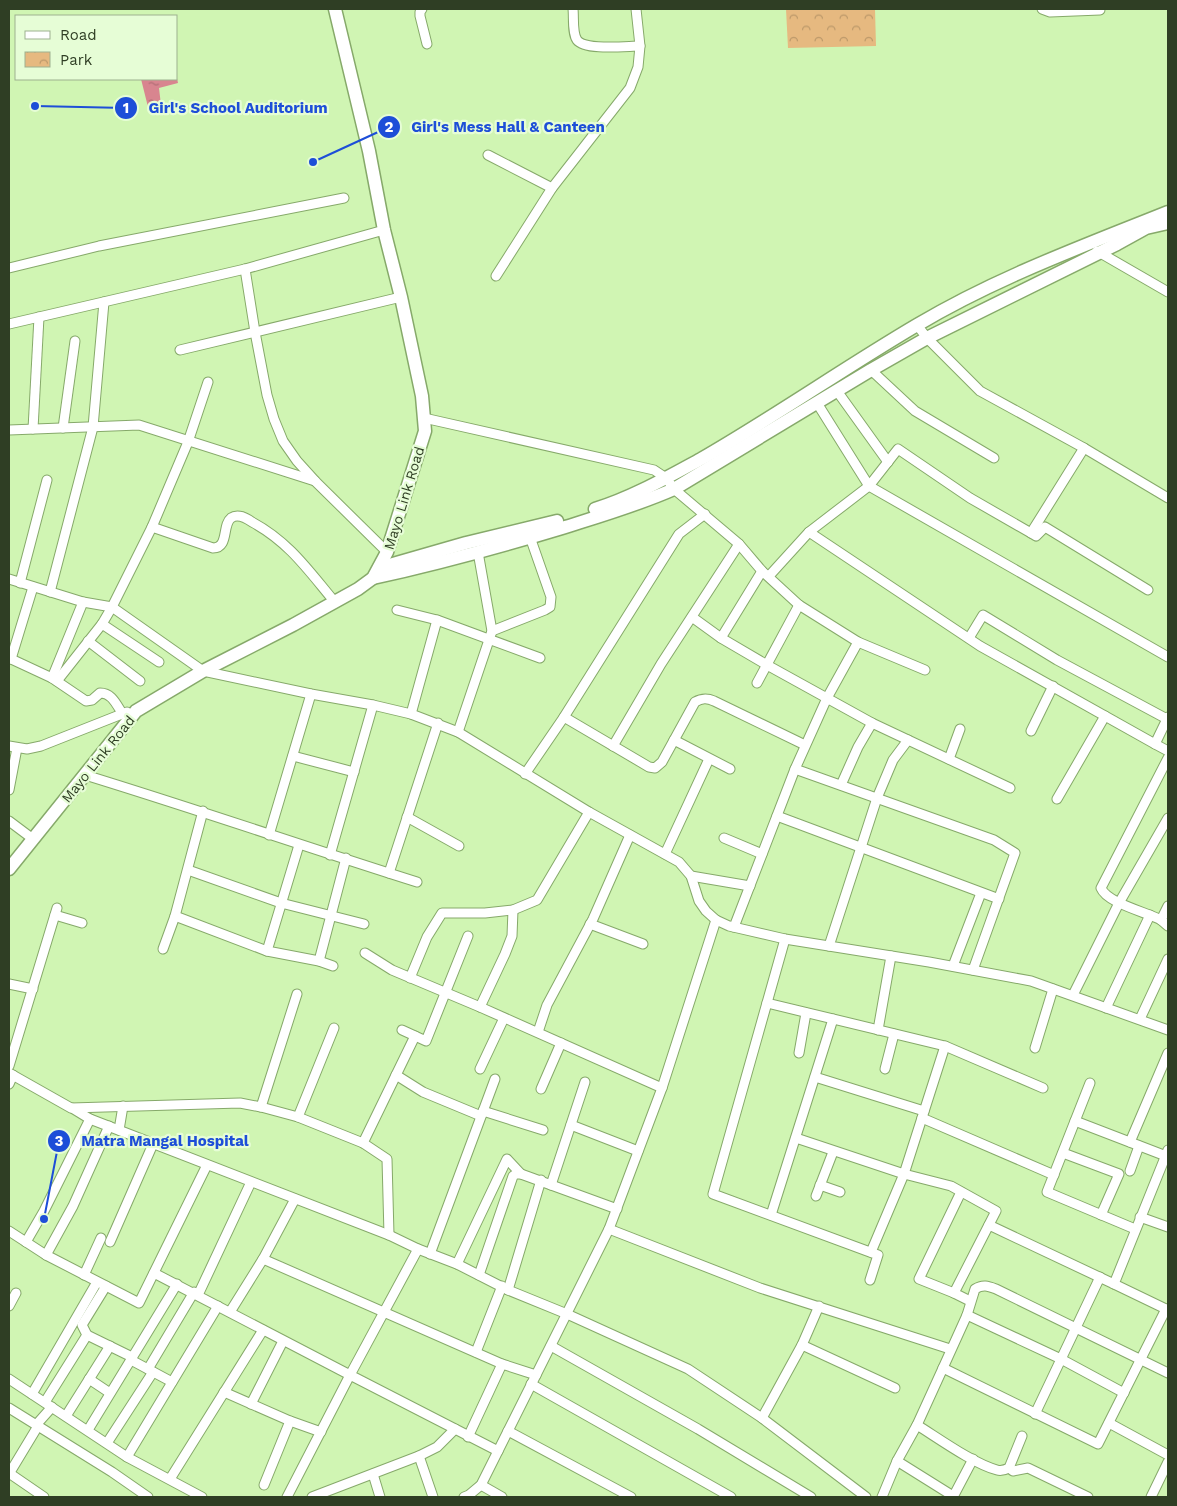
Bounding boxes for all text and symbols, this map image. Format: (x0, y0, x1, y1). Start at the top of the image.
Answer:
legend (15, 15, 178, 80)
text: Road (60, 26, 97, 44)
text: Park (60, 51, 93, 69)
callout: Girl's School Auditorium (114, 93, 338, 123)
text: 1 (123, 99, 129, 117)
text: Girl's School Auditorium (148, 99, 328, 117)
callout: Girl's Mess Hall & Canteen (376, 112, 615, 142)
text: 2 (385, 118, 394, 136)
text: Girl's Mess Hall & Canteen (411, 118, 605, 136)
street label: Mayo Link Road (381, 444, 427, 552)
street label: Mayo Link Road (58, 712, 138, 806)
callout: Matra Mangal Hospital (46, 1126, 259, 1156)
text: 3 (55, 1132, 64, 1150)
text: Matra Mangal Hospital (81, 1132, 249, 1150)

